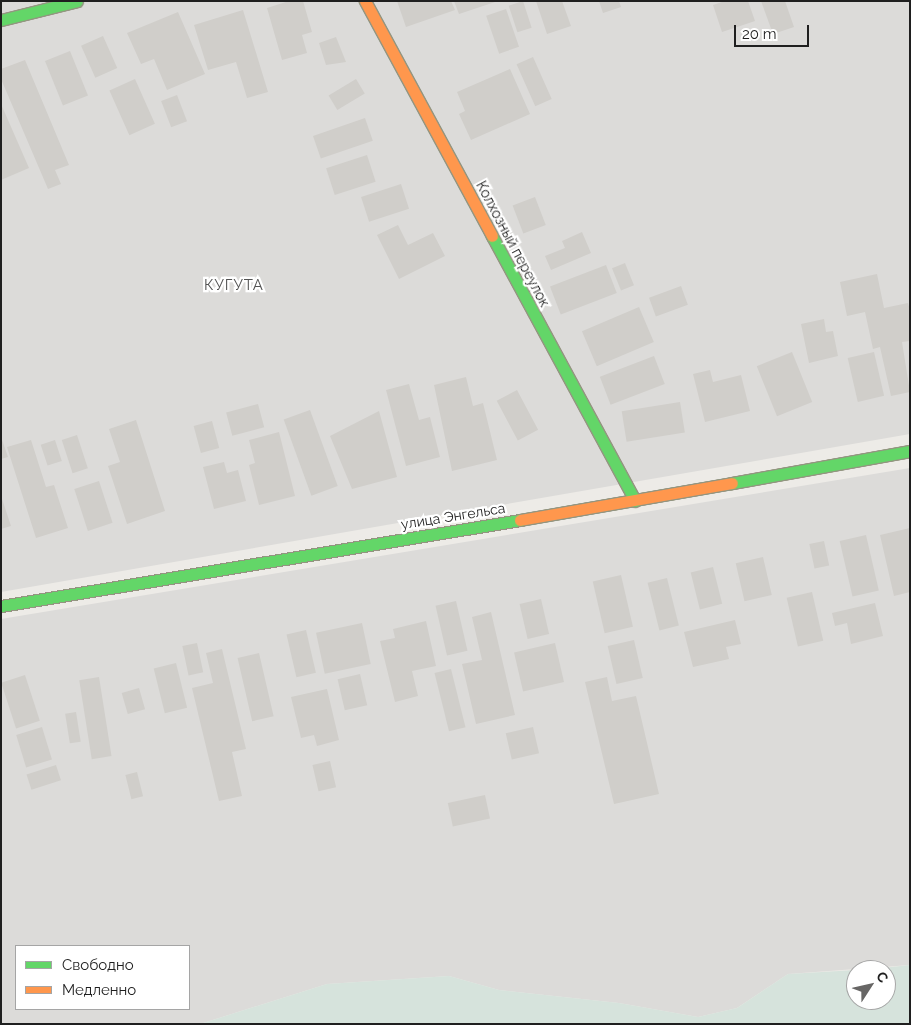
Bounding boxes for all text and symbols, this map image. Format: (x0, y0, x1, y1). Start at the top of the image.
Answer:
scale bar (736, 15, 811, 47)
text: 20 m (742, 25, 777, 43)
street label: Колхозный переулок (473, 178, 553, 310)
district label: КУГУТА (203, 277, 265, 295)
street label: улица Энгельса (400, 499, 506, 533)
legend (15, 945, 190, 1010)
text: Свободно (62, 956, 134, 974)
north arrow (846, 960, 896, 1010)
text: С (873, 968, 892, 985)
text: Медленно (62, 981, 136, 999)

